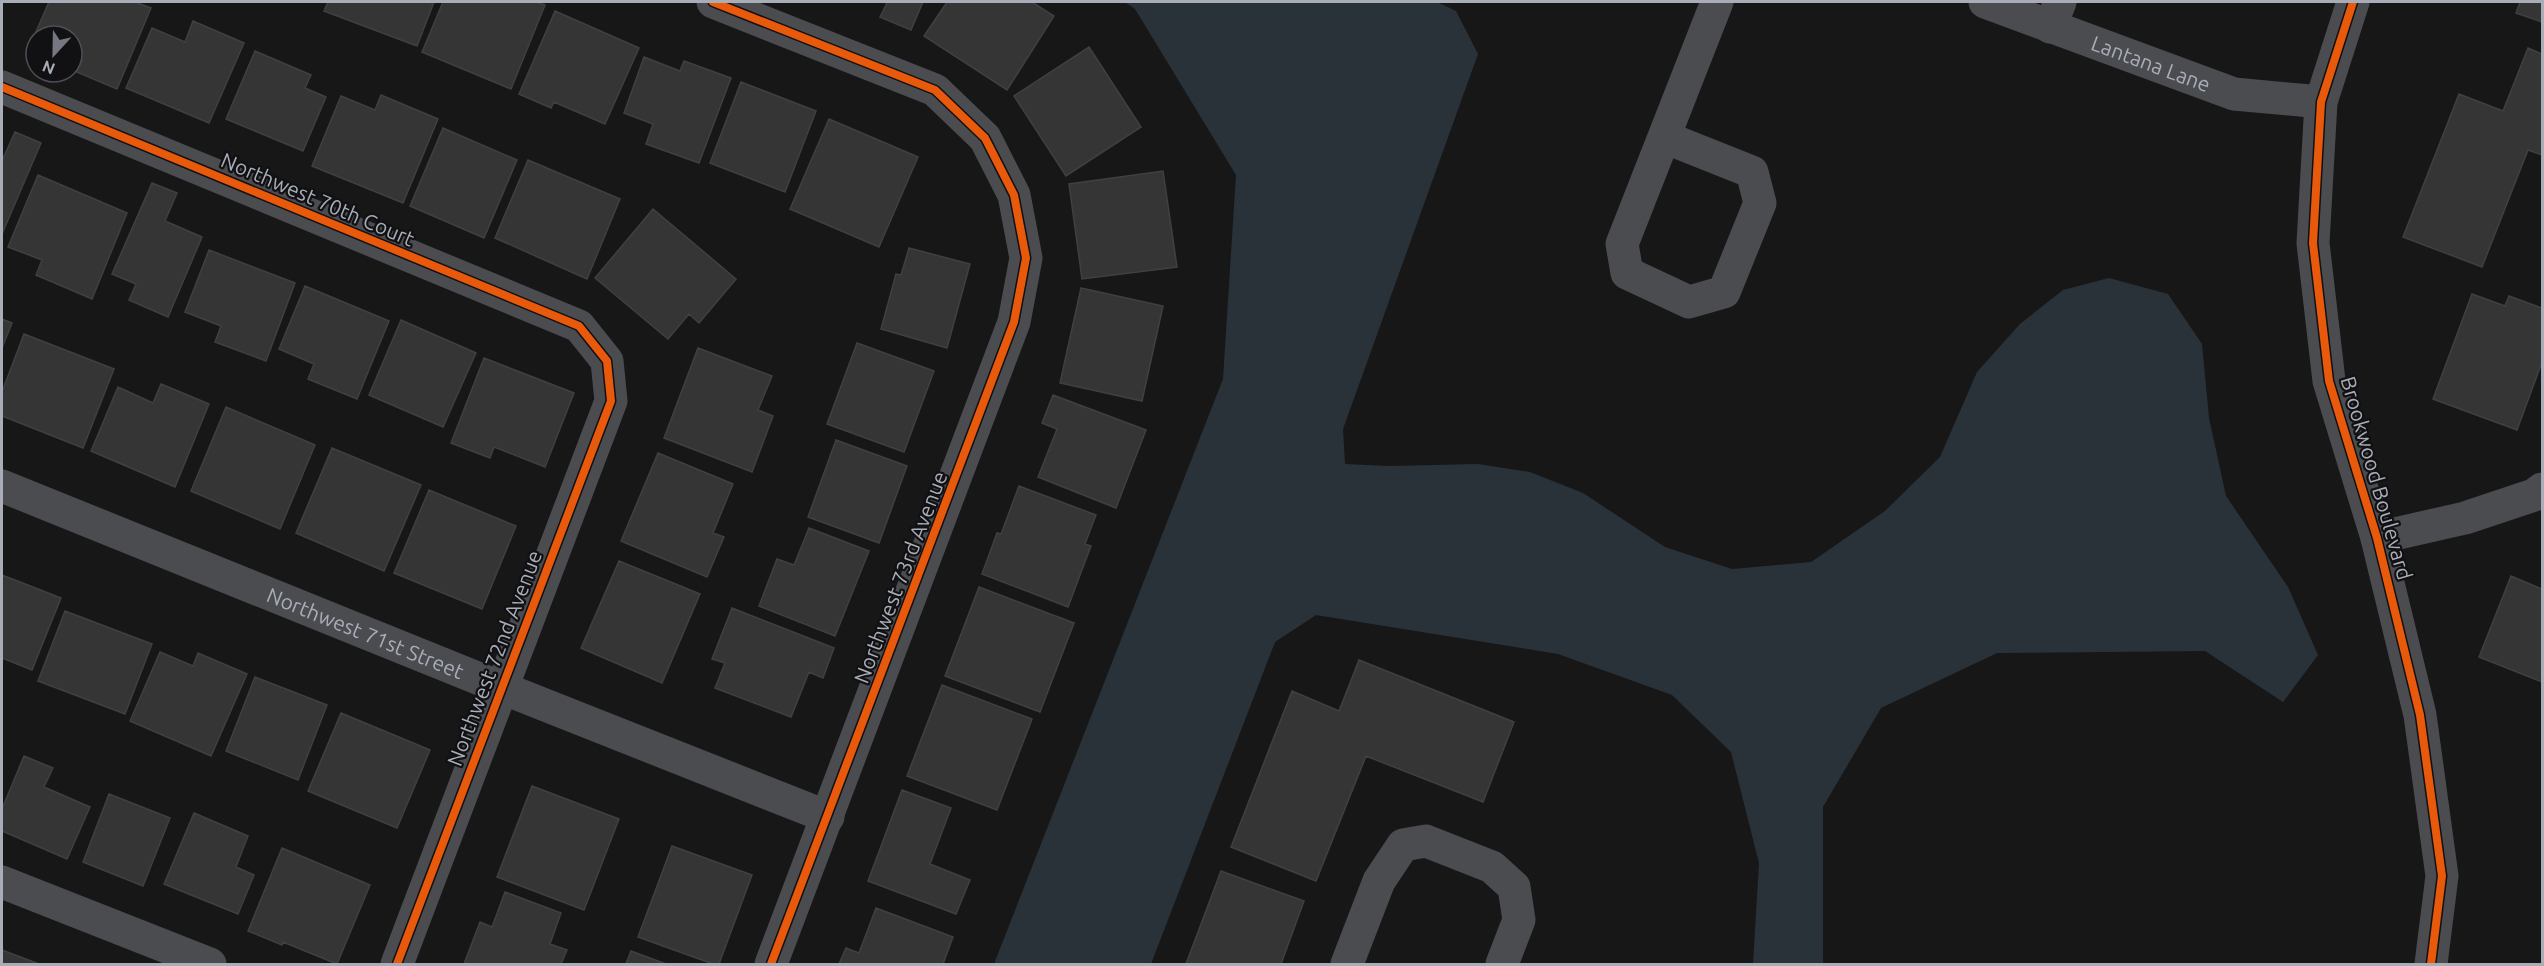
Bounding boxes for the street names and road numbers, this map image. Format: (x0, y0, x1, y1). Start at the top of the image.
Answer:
street label: Lantana Lane (2088, 30, 2214, 96)
street label: Northwest 70th Court (218, 147, 418, 251)
street label: Brookwood Boulevard (2336, 374, 2418, 582)
street label: Northwest 73rd Avenue (848, 468, 952, 686)
street label: Northwest 72nd Avenue (442, 547, 546, 769)
street label: Northwest 71st Street (264, 582, 467, 683)

